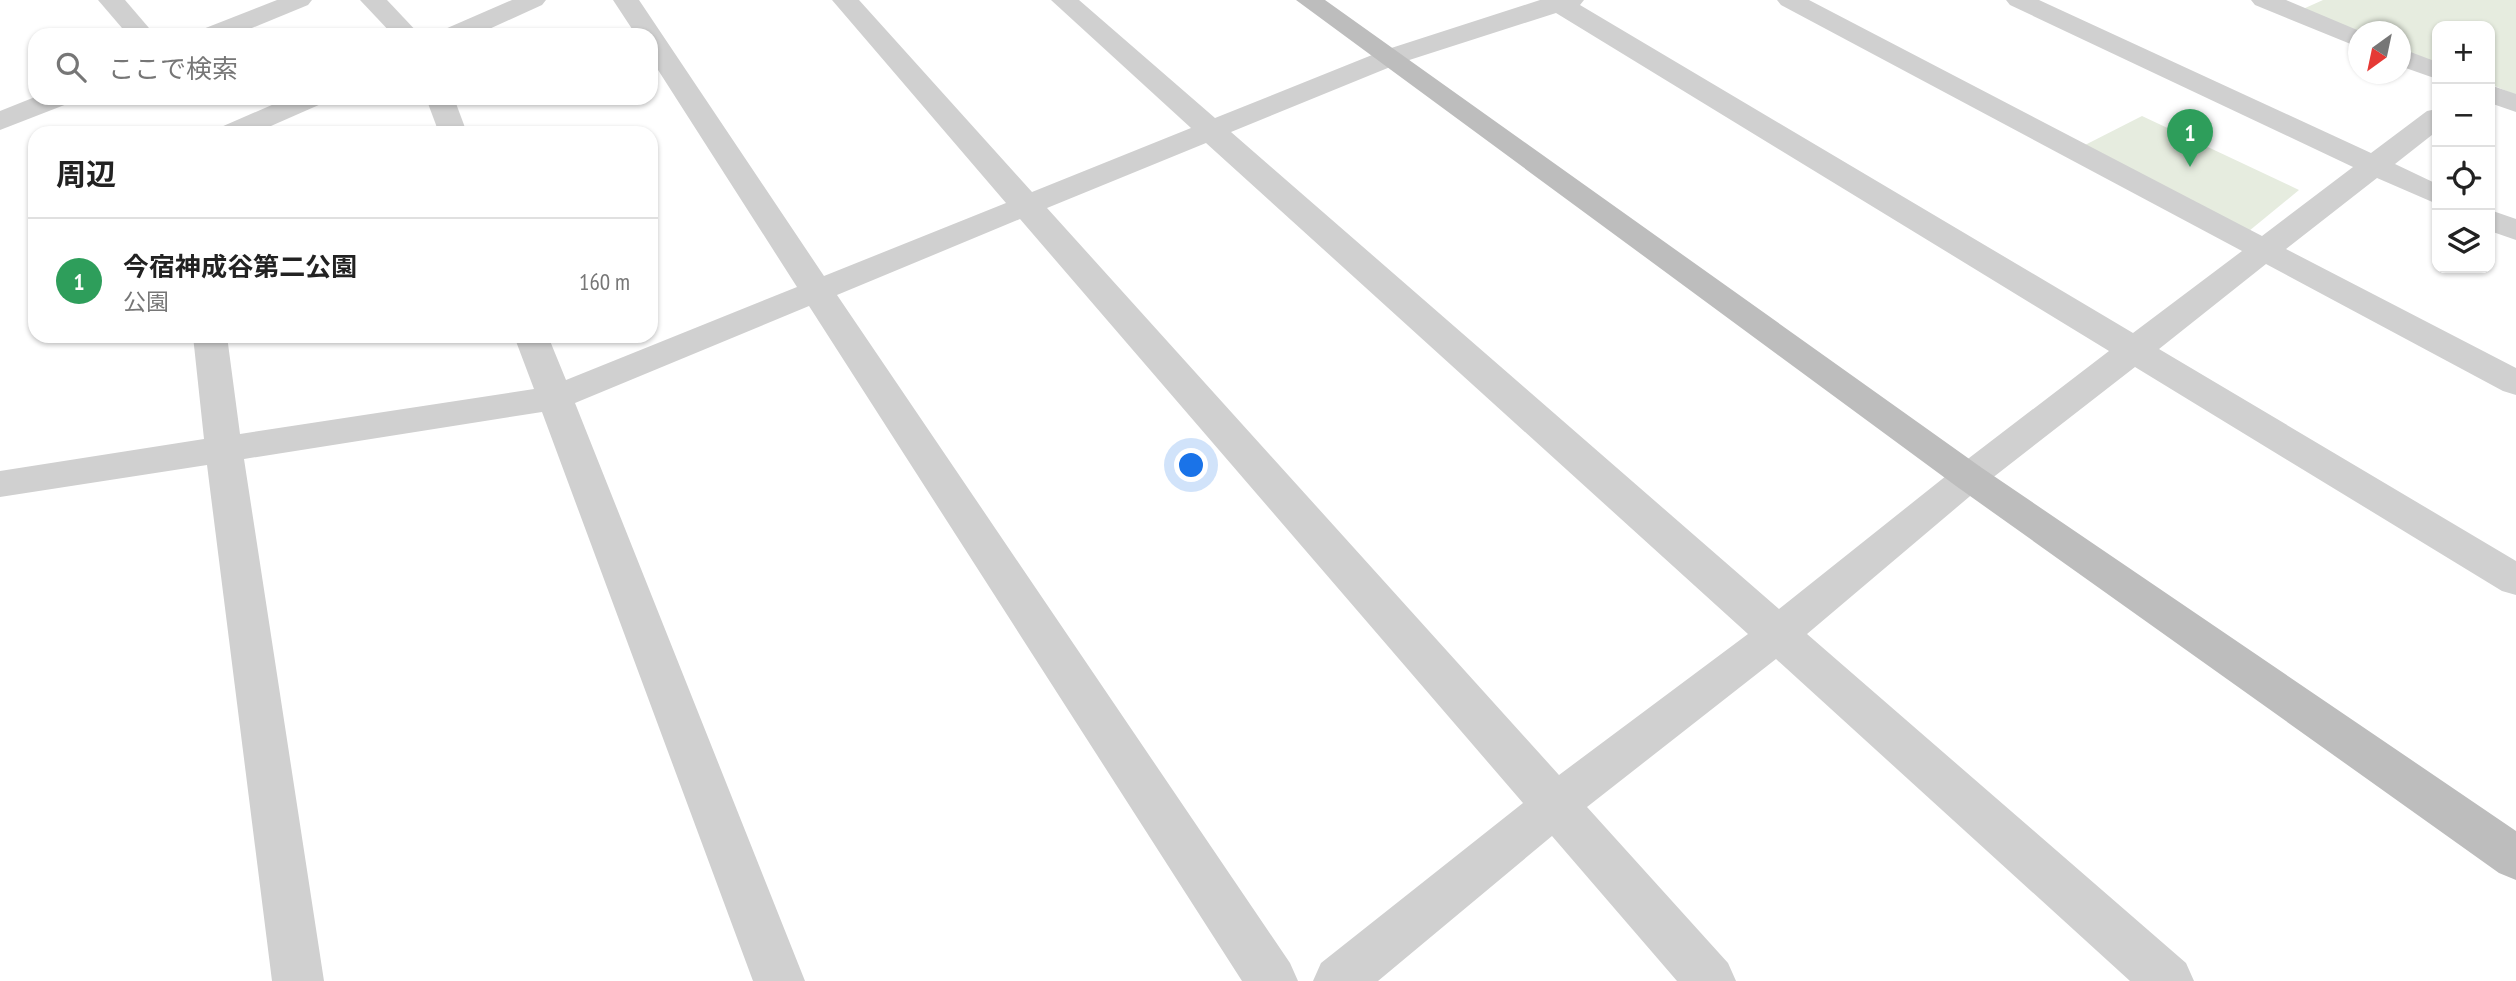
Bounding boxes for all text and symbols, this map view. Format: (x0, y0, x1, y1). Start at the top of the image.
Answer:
north arrow (2348, 21, 2411, 84)
map controls (2432, 21, 2495, 273)
button: + (2432, 21, 2495, 84)
search box (28, 28, 658, 105)
icon: search (52, 48, 90, 86)
text: ここで検索 (108, 52, 238, 85)
button: − (2432, 84, 2495, 147)
pin: 1 (2167, 109, 2213, 167)
button: locate (2432, 147, 2495, 210)
text: 周辺 (56, 154, 116, 193)
button: layers (2432, 210, 2495, 273)
text: 今宿神成谷第二公園 (123, 250, 357, 283)
text: 1 (74, 267, 85, 296)
text: 160 m (579, 267, 630, 296)
text: 公園 (123, 287, 169, 316)
your location (1174, 448, 1208, 482)

